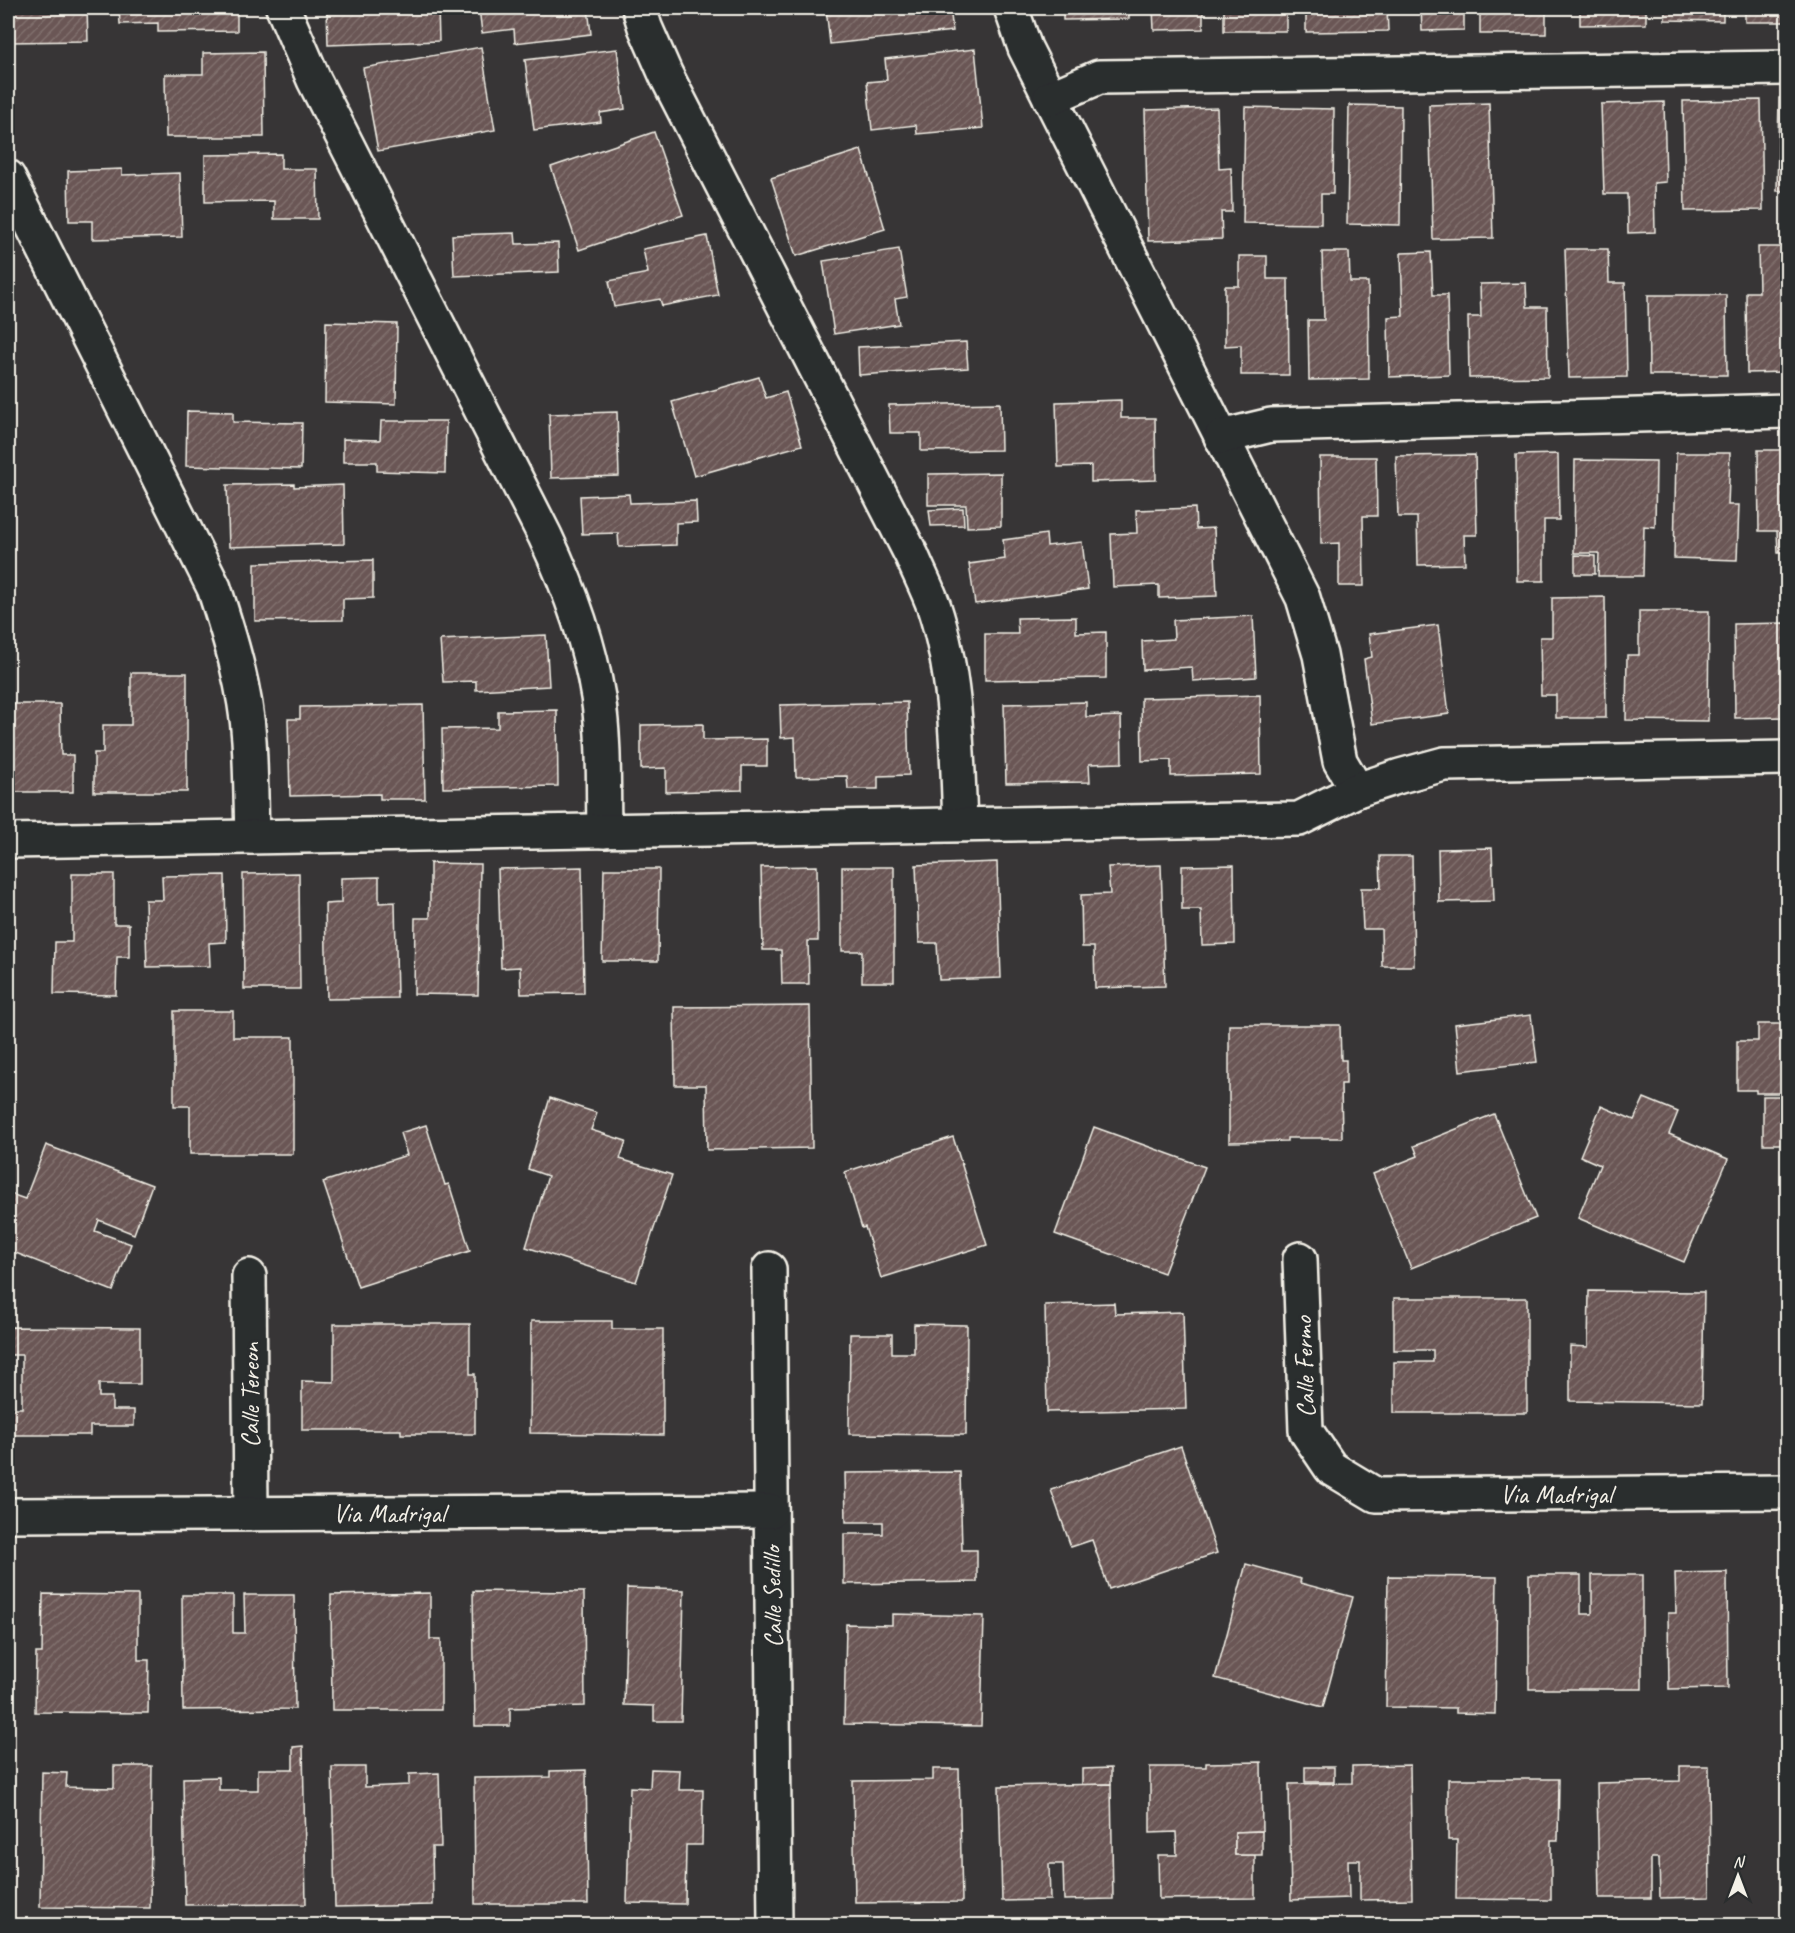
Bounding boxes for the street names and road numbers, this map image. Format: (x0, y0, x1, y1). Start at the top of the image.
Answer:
street label: Calle Fermo (1286, 1314, 1323, 1418)
street label: Calle Tereon (234, 1341, 267, 1447)
street label: Via Madrigal (1500, 1478, 1617, 1511)
street label: Via Madrigal (333, 1497, 450, 1530)
street label: Calle Sedillo (755, 1543, 790, 1648)

